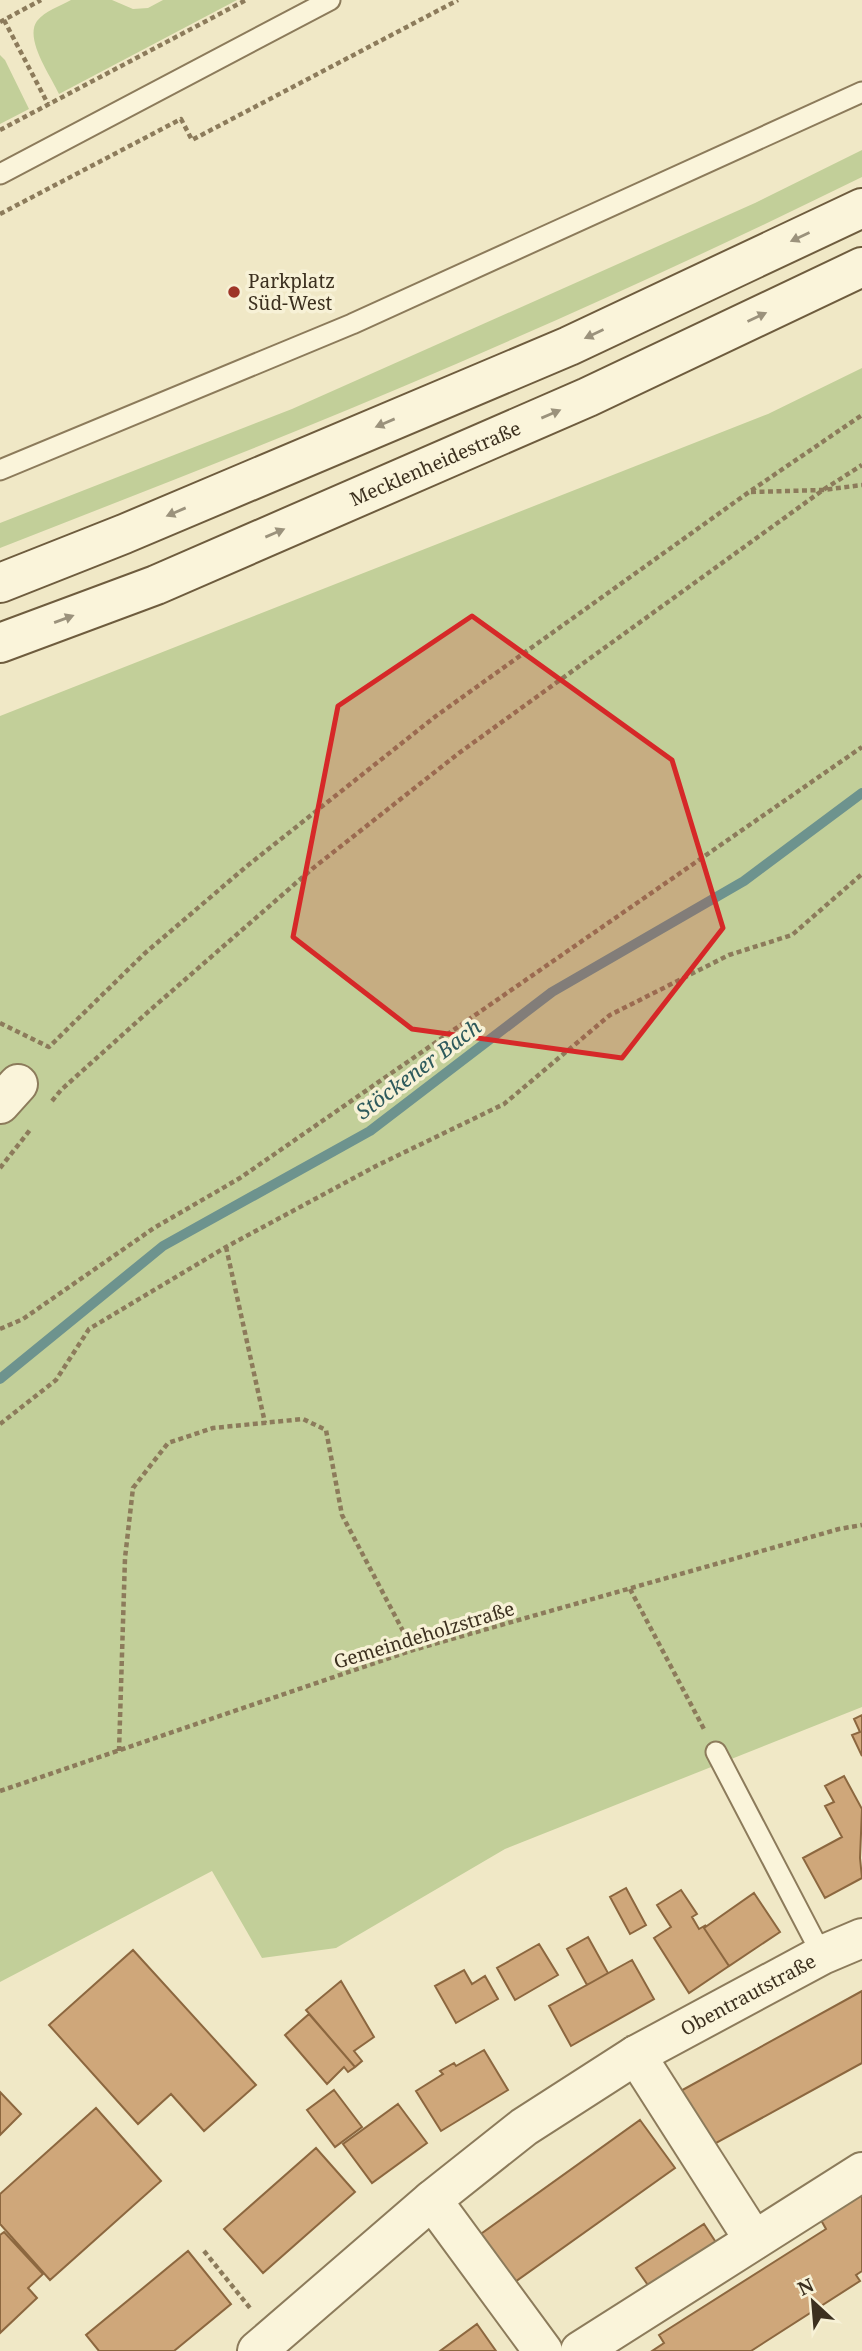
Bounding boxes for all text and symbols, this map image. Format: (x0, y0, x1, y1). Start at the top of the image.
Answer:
one-way arrow (790, 231, 810, 243)
place label: Parkplatz Süd-West (248, 268, 335, 316)
marker: Parkplatz Süd-West (226, 284, 242, 300)
one-way arrow (747, 312, 767, 323)
one-way arrow (584, 328, 604, 340)
one-way arrow (541, 408, 562, 419)
street label: Mecklenheidestraße (346, 415, 525, 512)
one-way arrow (374, 418, 395, 429)
one-way arrow (165, 507, 186, 518)
one-way arrow (264, 527, 285, 538)
one-way arrow (53, 613, 74, 624)
water label: Stöckener Bach (350, 1012, 487, 1125)
street label: Gemeindeholzstraße (330, 1595, 518, 1675)
street label: Obentrautstraße (676, 1948, 820, 2042)
north arrow (778, 2267, 848, 2337)
text: N (793, 2272, 818, 2302)

